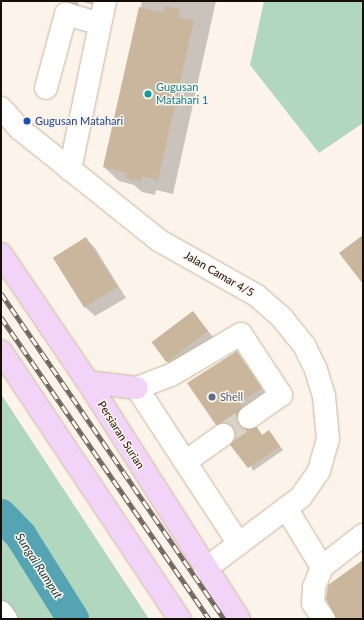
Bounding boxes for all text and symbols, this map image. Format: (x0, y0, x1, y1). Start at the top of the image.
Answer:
place label: Gugusan Matahari 1 (156, 81, 208, 107)
marker: Gugusan Matahari 1 (143, 89, 153, 99)
place label: Gugusan Matahari (35, 114, 123, 128)
marker: Gugusan Matahari (22, 116, 32, 126)
street label: Jalan Camar 4/5 (182, 249, 256, 299)
place label: Shell (220, 390, 243, 404)
marker: Shell (207, 392, 217, 402)
street label: Persiaran Surian (95, 399, 147, 471)
water label: Sungai Rumput (12, 530, 66, 602)

